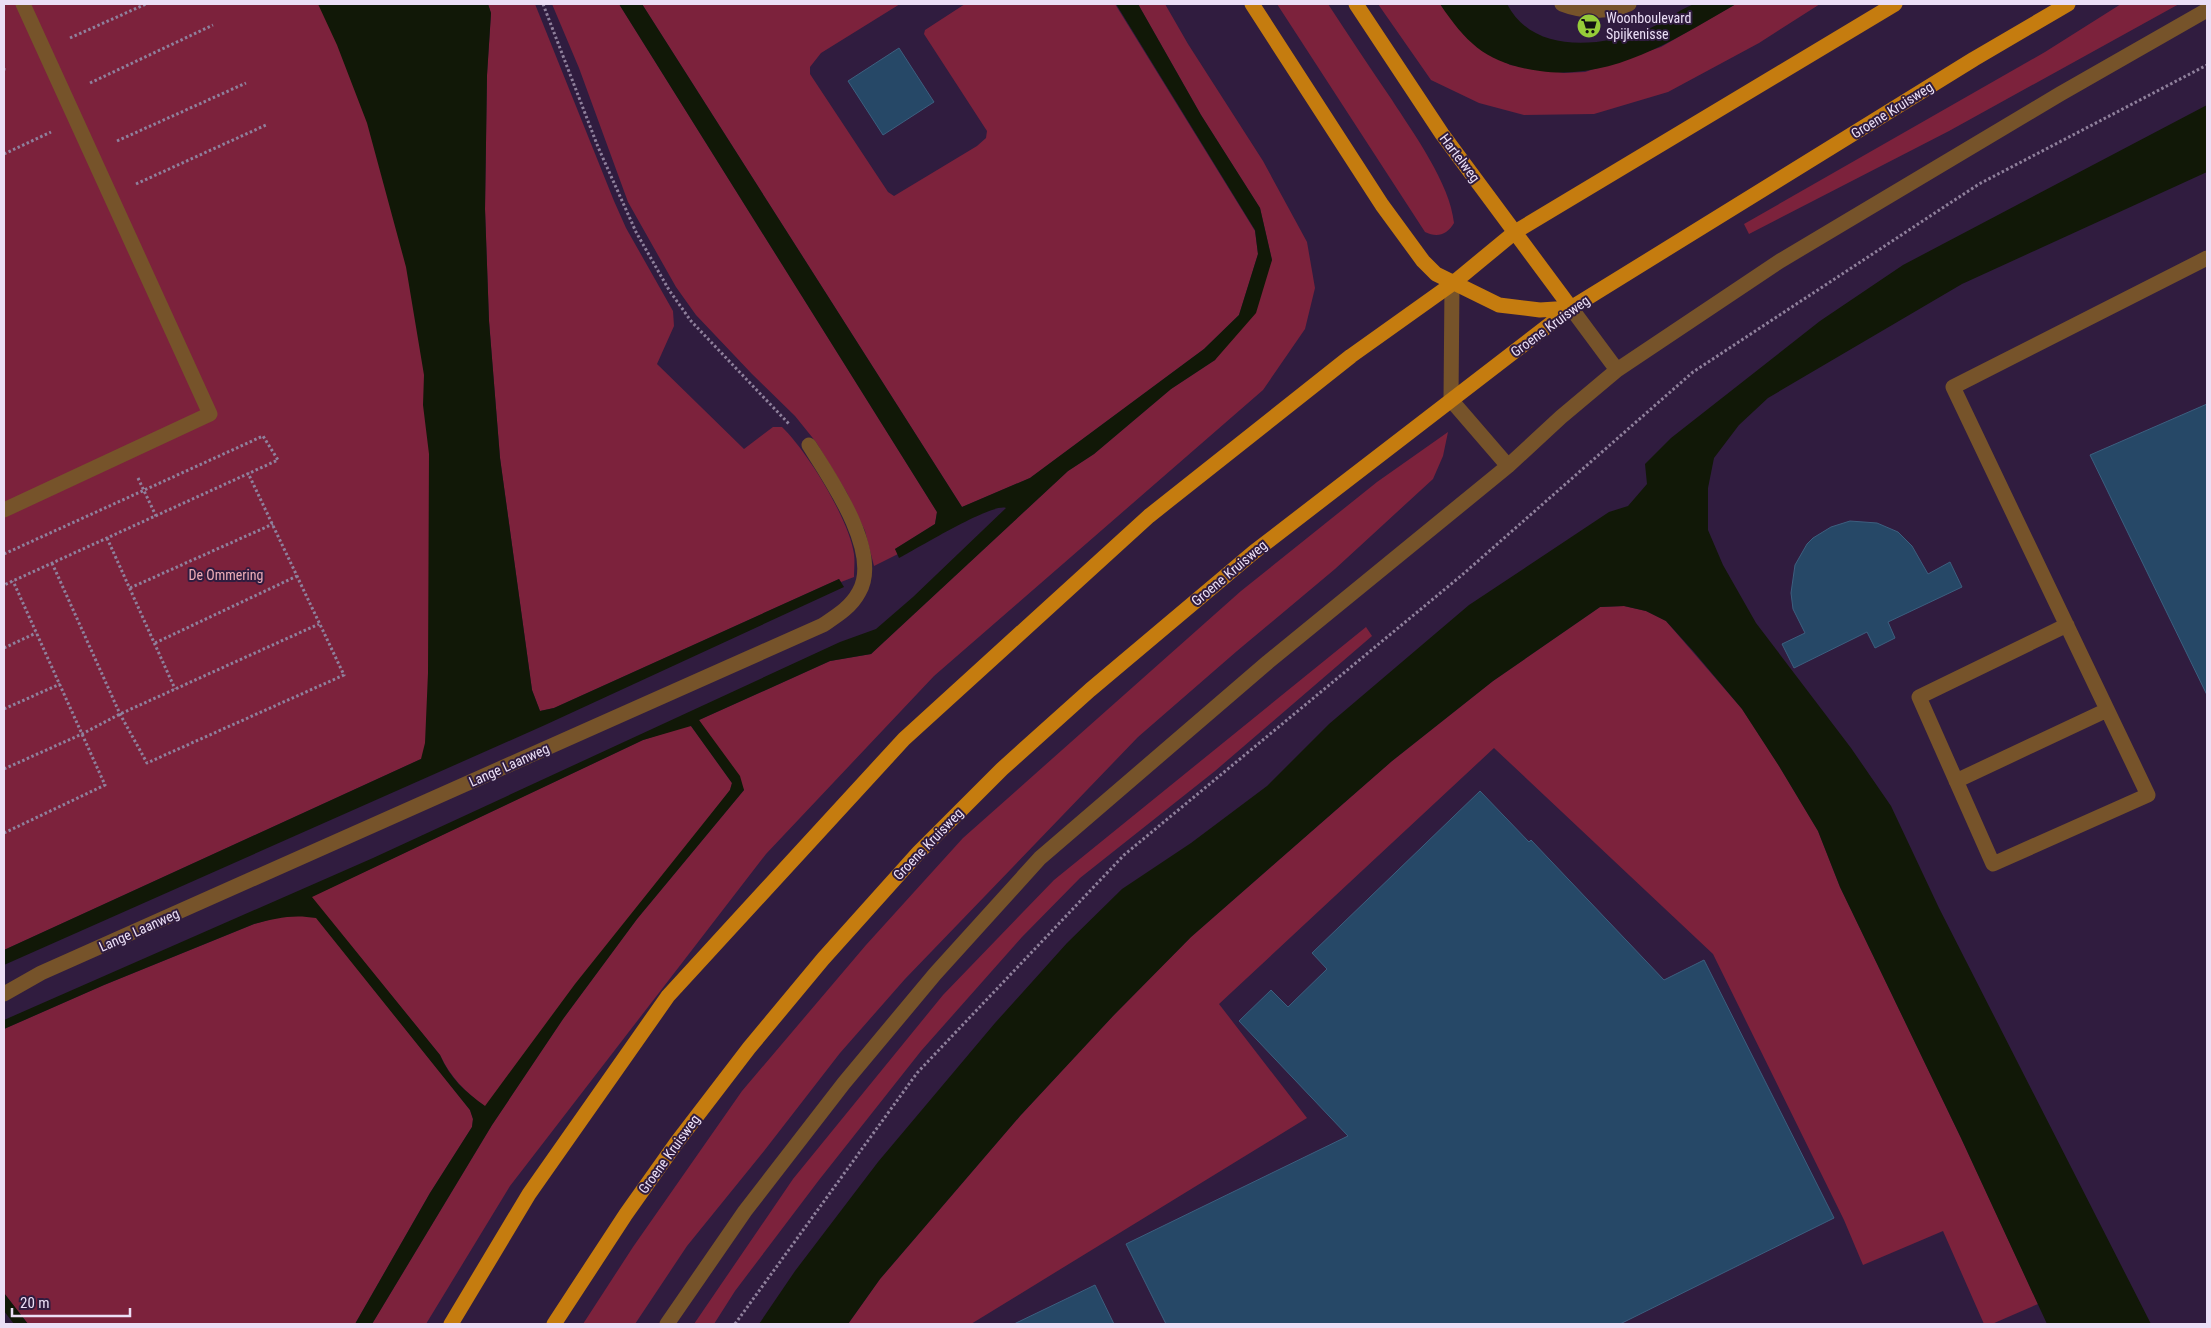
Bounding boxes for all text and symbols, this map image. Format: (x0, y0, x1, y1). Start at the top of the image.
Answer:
place label: Woonboulevard Spijkenisse (1606, 10, 1691, 42)
supermarket icon: Woonboulevard Spijkenisse (1576, 13, 1602, 39)
street label: Groene Kruisweg (1848, 78, 1936, 142)
street label: Hartelweg (1437, 131, 1483, 185)
street label: Groene Kruisweg (1508, 292, 1592, 360)
street label: Groene Kruisweg (1188, 537, 1270, 609)
park label: De Ommering (189, 567, 264, 583)
street label: Lange Laanweg (466, 740, 552, 790)
street label: Groene Kruisweg (890, 805, 966, 883)
street label: Lange Laanweg (96, 905, 182, 955)
street label: Groene Kruisweg (635, 1112, 703, 1196)
scale bar (12, 1286, 130, 1318)
text: 20 m (20, 1294, 50, 1312)

